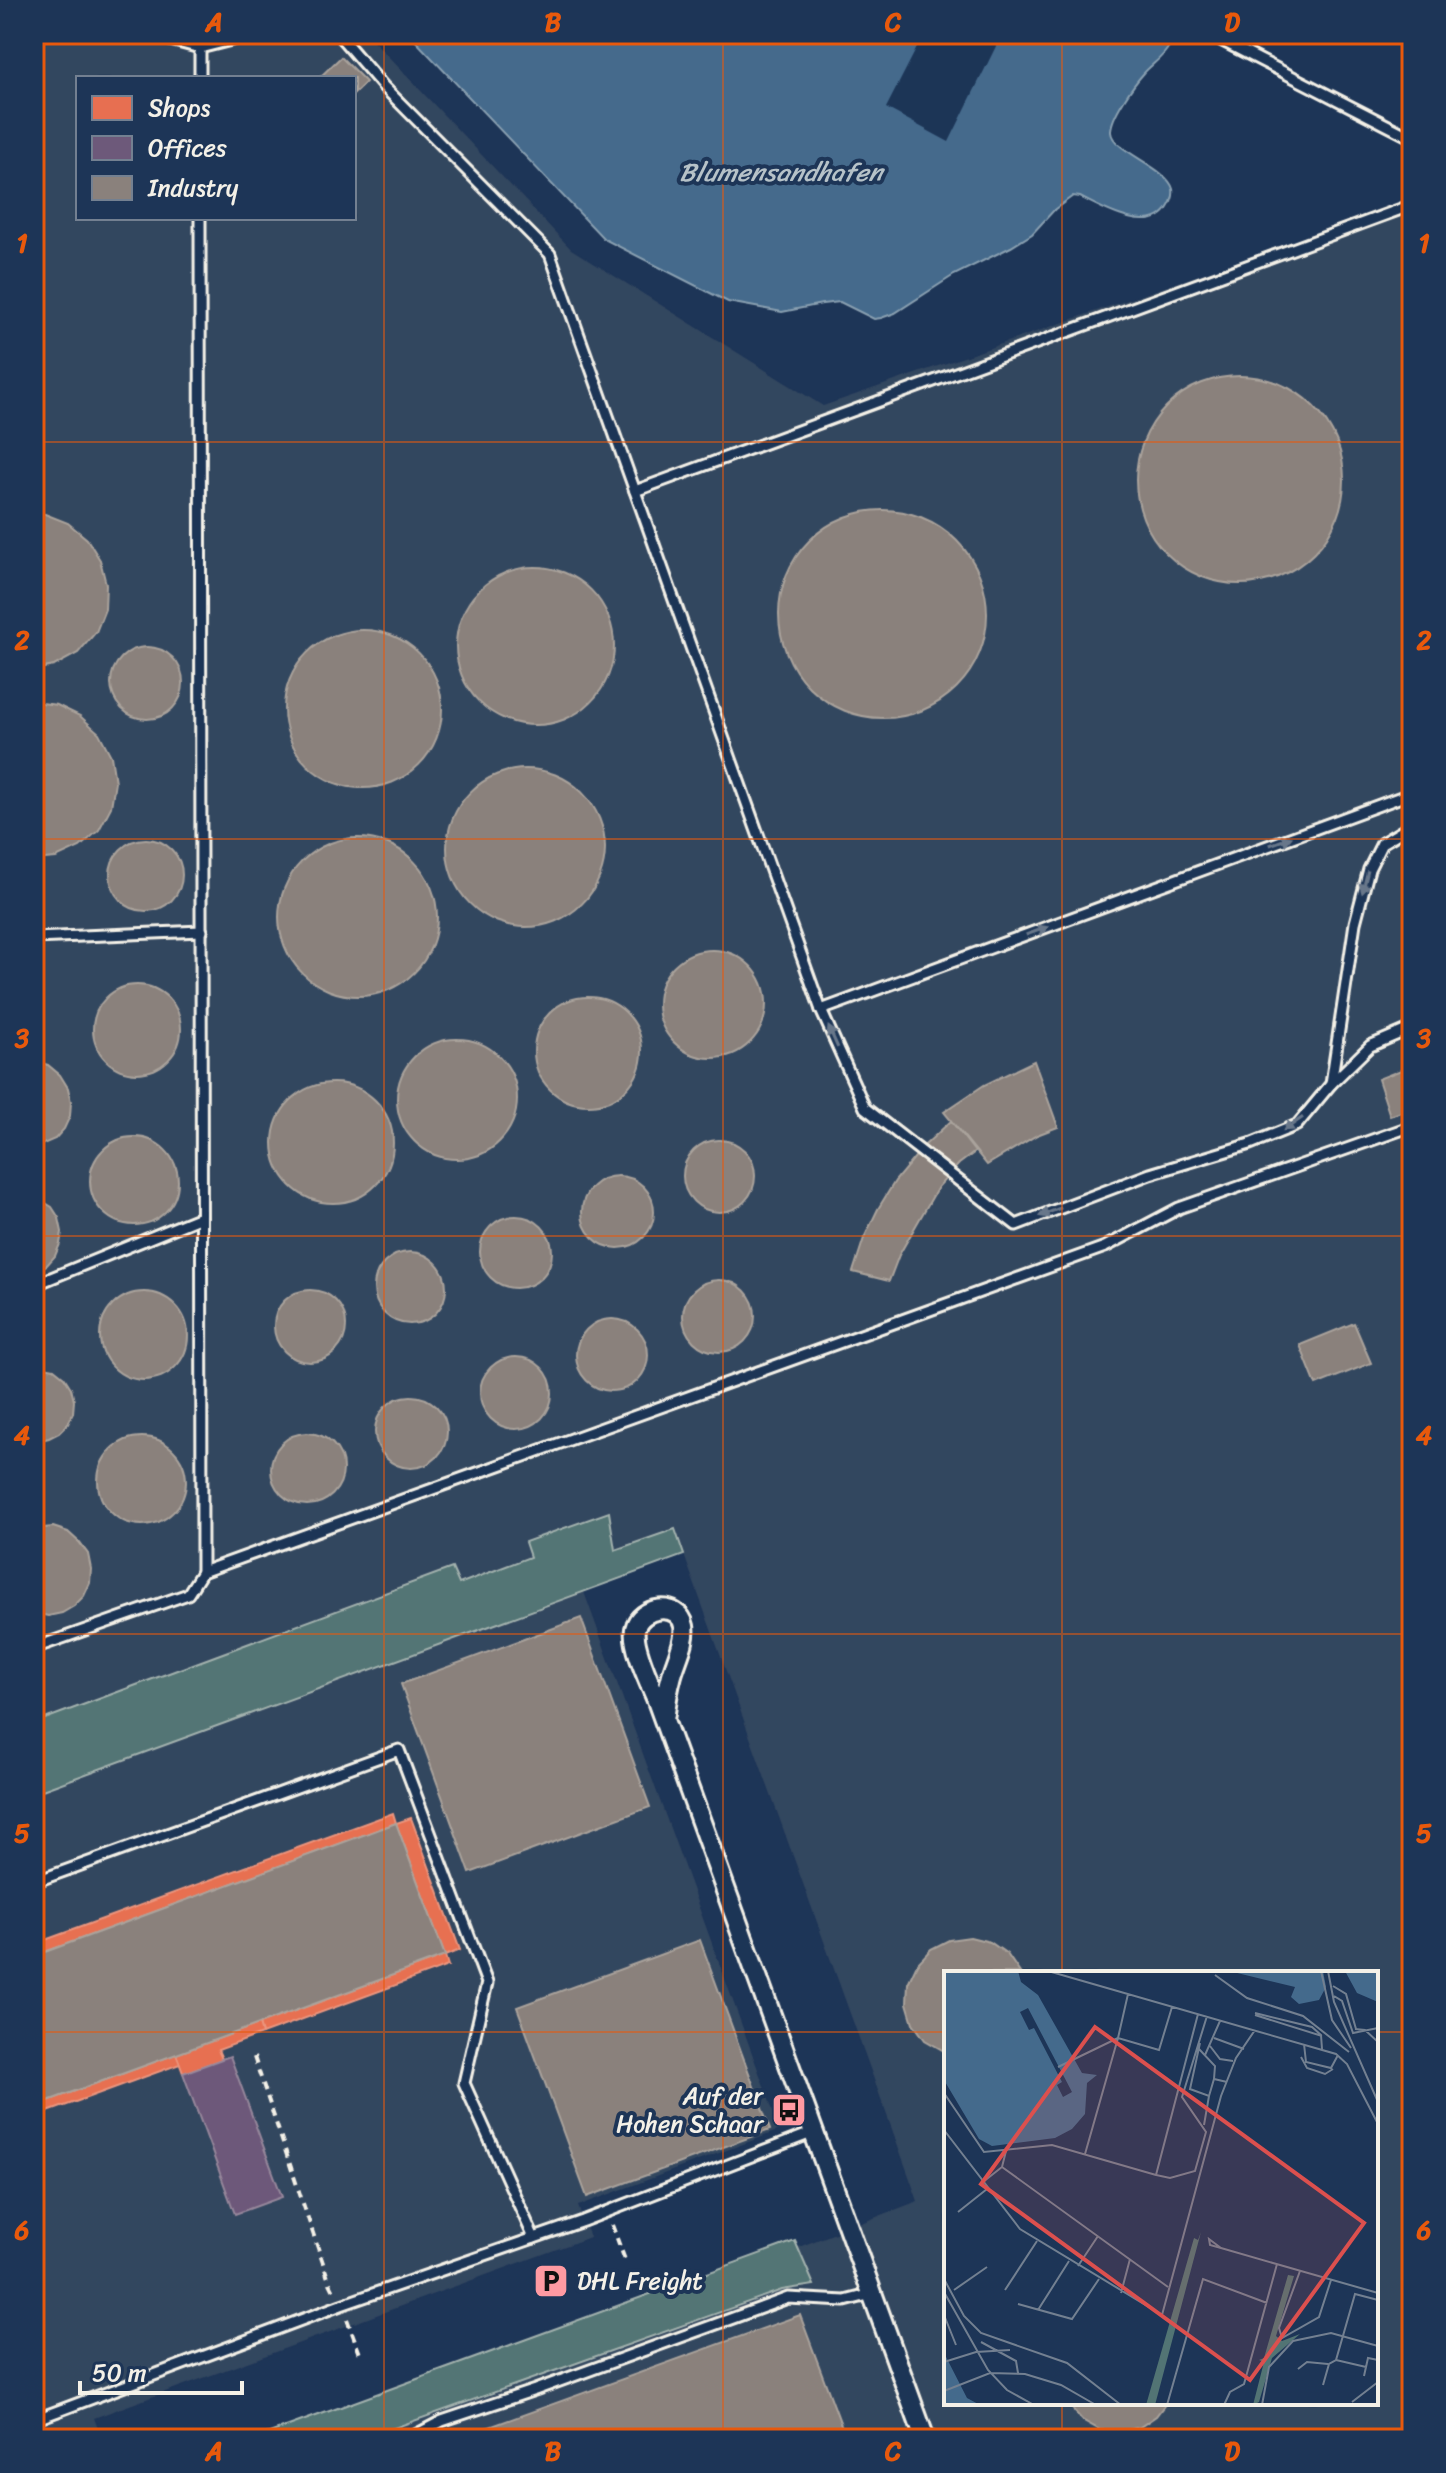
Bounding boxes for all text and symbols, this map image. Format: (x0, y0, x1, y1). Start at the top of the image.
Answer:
text: A (204, 0, 223, 45)
text: B (545, 0, 562, 45)
text: C (884, 0, 902, 45)
text: D (1224, 0, 1240, 45)
legend (76, 76, 356, 220)
text: Shops (148, 87, 211, 129)
text: Offices (148, 127, 227, 169)
water label: Blumensandhafen (679, 149, 886, 195)
text: Industry (147, 167, 239, 209)
text: 1 (16, 220, 28, 266)
text: 1 (1418, 220, 1430, 266)
text: 2 (13, 617, 30, 663)
text: 2 (1415, 617, 1432, 663)
one-way arrow (1269, 835, 1293, 847)
one-way arrow (1359, 870, 1371, 895)
one-way arrow (1025, 924, 1049, 937)
text: 3 (14, 1015, 30, 1061)
text: 3 (1416, 1015, 1432, 1061)
one-way arrow (826, 1025, 840, 1049)
one-way arrow (1282, 1115, 1304, 1131)
one-way arrow (1038, 1206, 1062, 1219)
text: 4 (14, 1412, 30, 1458)
text: 4 (1416, 1412, 1432, 1458)
text: 5 (14, 1810, 30, 1856)
text: 5 (1416, 1810, 1432, 1856)
inset map (944, 1971, 1378, 2405)
place label: Auf der Hohen Schaar (616, 2075, 765, 2145)
bus stop icon: Auf der Hohen Schaar (770, 2091, 808, 2129)
text: 6 (14, 2207, 30, 2253)
text: 6 (1416, 2207, 1432, 2253)
place label: DHL Freight (577, 2260, 703, 2302)
parking icon: DHL Freight (532, 2262, 570, 2300)
scale bar (80, 2345, 242, 2395)
text: 50 m (92, 2352, 147, 2394)
text: A (204, 2428, 223, 2473)
text: B (545, 2428, 562, 2473)
text: C (884, 2428, 902, 2473)
text: D (1224, 2428, 1240, 2473)

